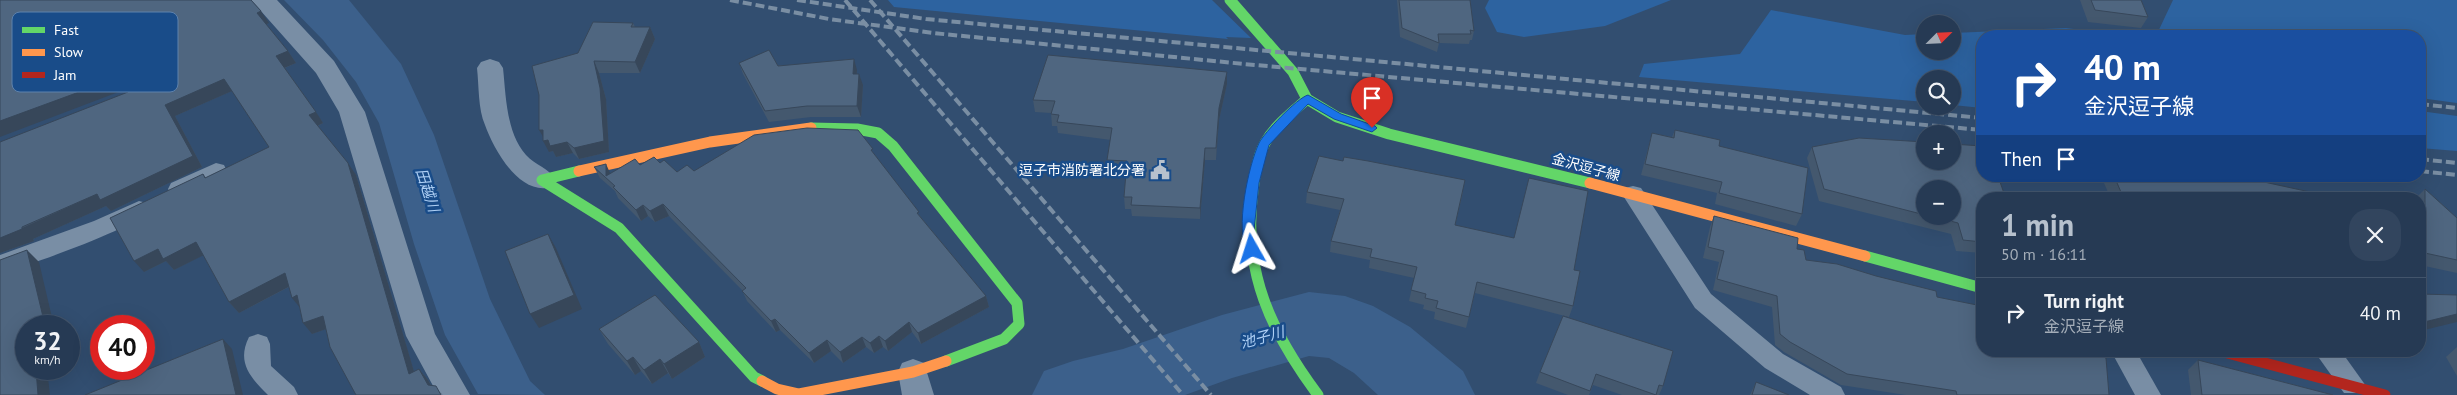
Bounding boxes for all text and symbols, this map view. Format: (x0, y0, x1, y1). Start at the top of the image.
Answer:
legend (12, 12, 178, 92)
north arrow (1916, 15, 1961, 60)
map controls (1916, 15, 1961, 225)
text: Fast (54, 21, 79, 39)
text: Slow (54, 43, 84, 61)
text: 40 m (2084, 44, 2161, 90)
icon: right (2001, 50, 2066, 115)
text: Jam (53, 66, 76, 84)
button: search (1916, 70, 1961, 115)
pin (1351, 77, 1393, 128)
icon: arrive (1358, 84, 1386, 112)
text: 金沢逗子線 (2084, 92, 2194, 120)
button: + (1916, 125, 1961, 170)
icon: arrive (2052, 145, 2080, 173)
text: Then (2001, 147, 2042, 171)
street label: 金沢逗子線 (1550, 149, 1622, 185)
public building icon: 逗子市消防署北分署 (1149, 159, 1171, 181)
place label: 逗子市消防署北分署 (1019, 161, 1145, 179)
water label: 田越川 (412, 166, 445, 216)
button: − (1916, 180, 1961, 225)
text: 1 min (2001, 205, 2074, 244)
button: close (2349, 209, 2401, 261)
position arrow (1225, 222, 1277, 274)
text: 50 m · 16:11 (2001, 244, 2087, 264)
text: Turn right (2044, 289, 2124, 313)
icon: right (2001, 299, 2029, 327)
text: 40 m (2360, 301, 2401, 325)
speed limit sign: 40 (90, 315, 155, 380)
text: 金沢逗子線 (2044, 316, 2124, 336)
water label: 池子川 (1238, 321, 1288, 352)
text: 32 (33, 325, 62, 357)
text: km/h (34, 352, 61, 367)

